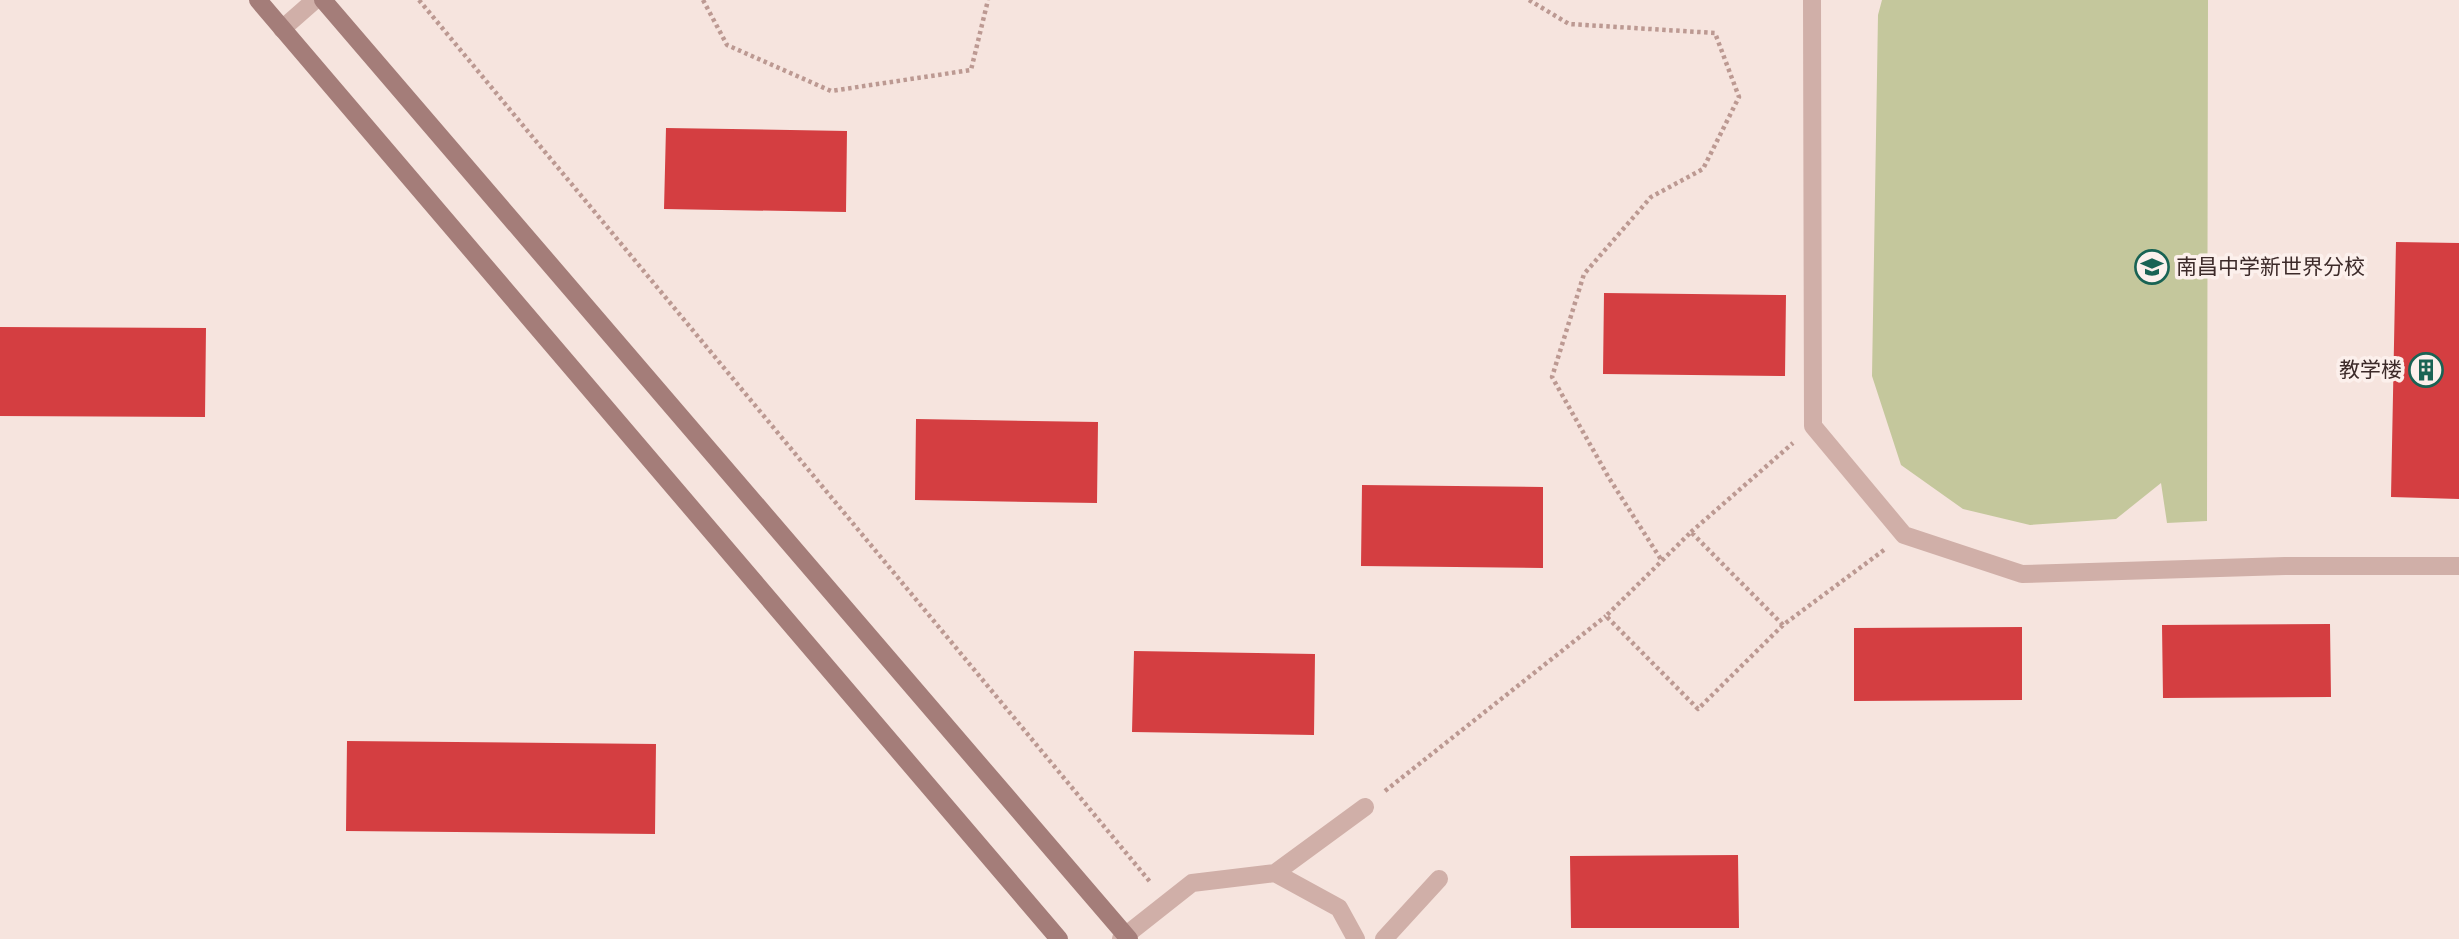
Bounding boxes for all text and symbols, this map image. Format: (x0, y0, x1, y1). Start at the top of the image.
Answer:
school or university icon: 南昌中学新世界分校 (2133, 248, 2171, 286)
place label: 南昌中学新世界分校 (2176, 255, 2365, 279)
building icon: 教学楼 (2407, 351, 2445, 389)
place label: 教学楼 (2339, 358, 2402, 382)

